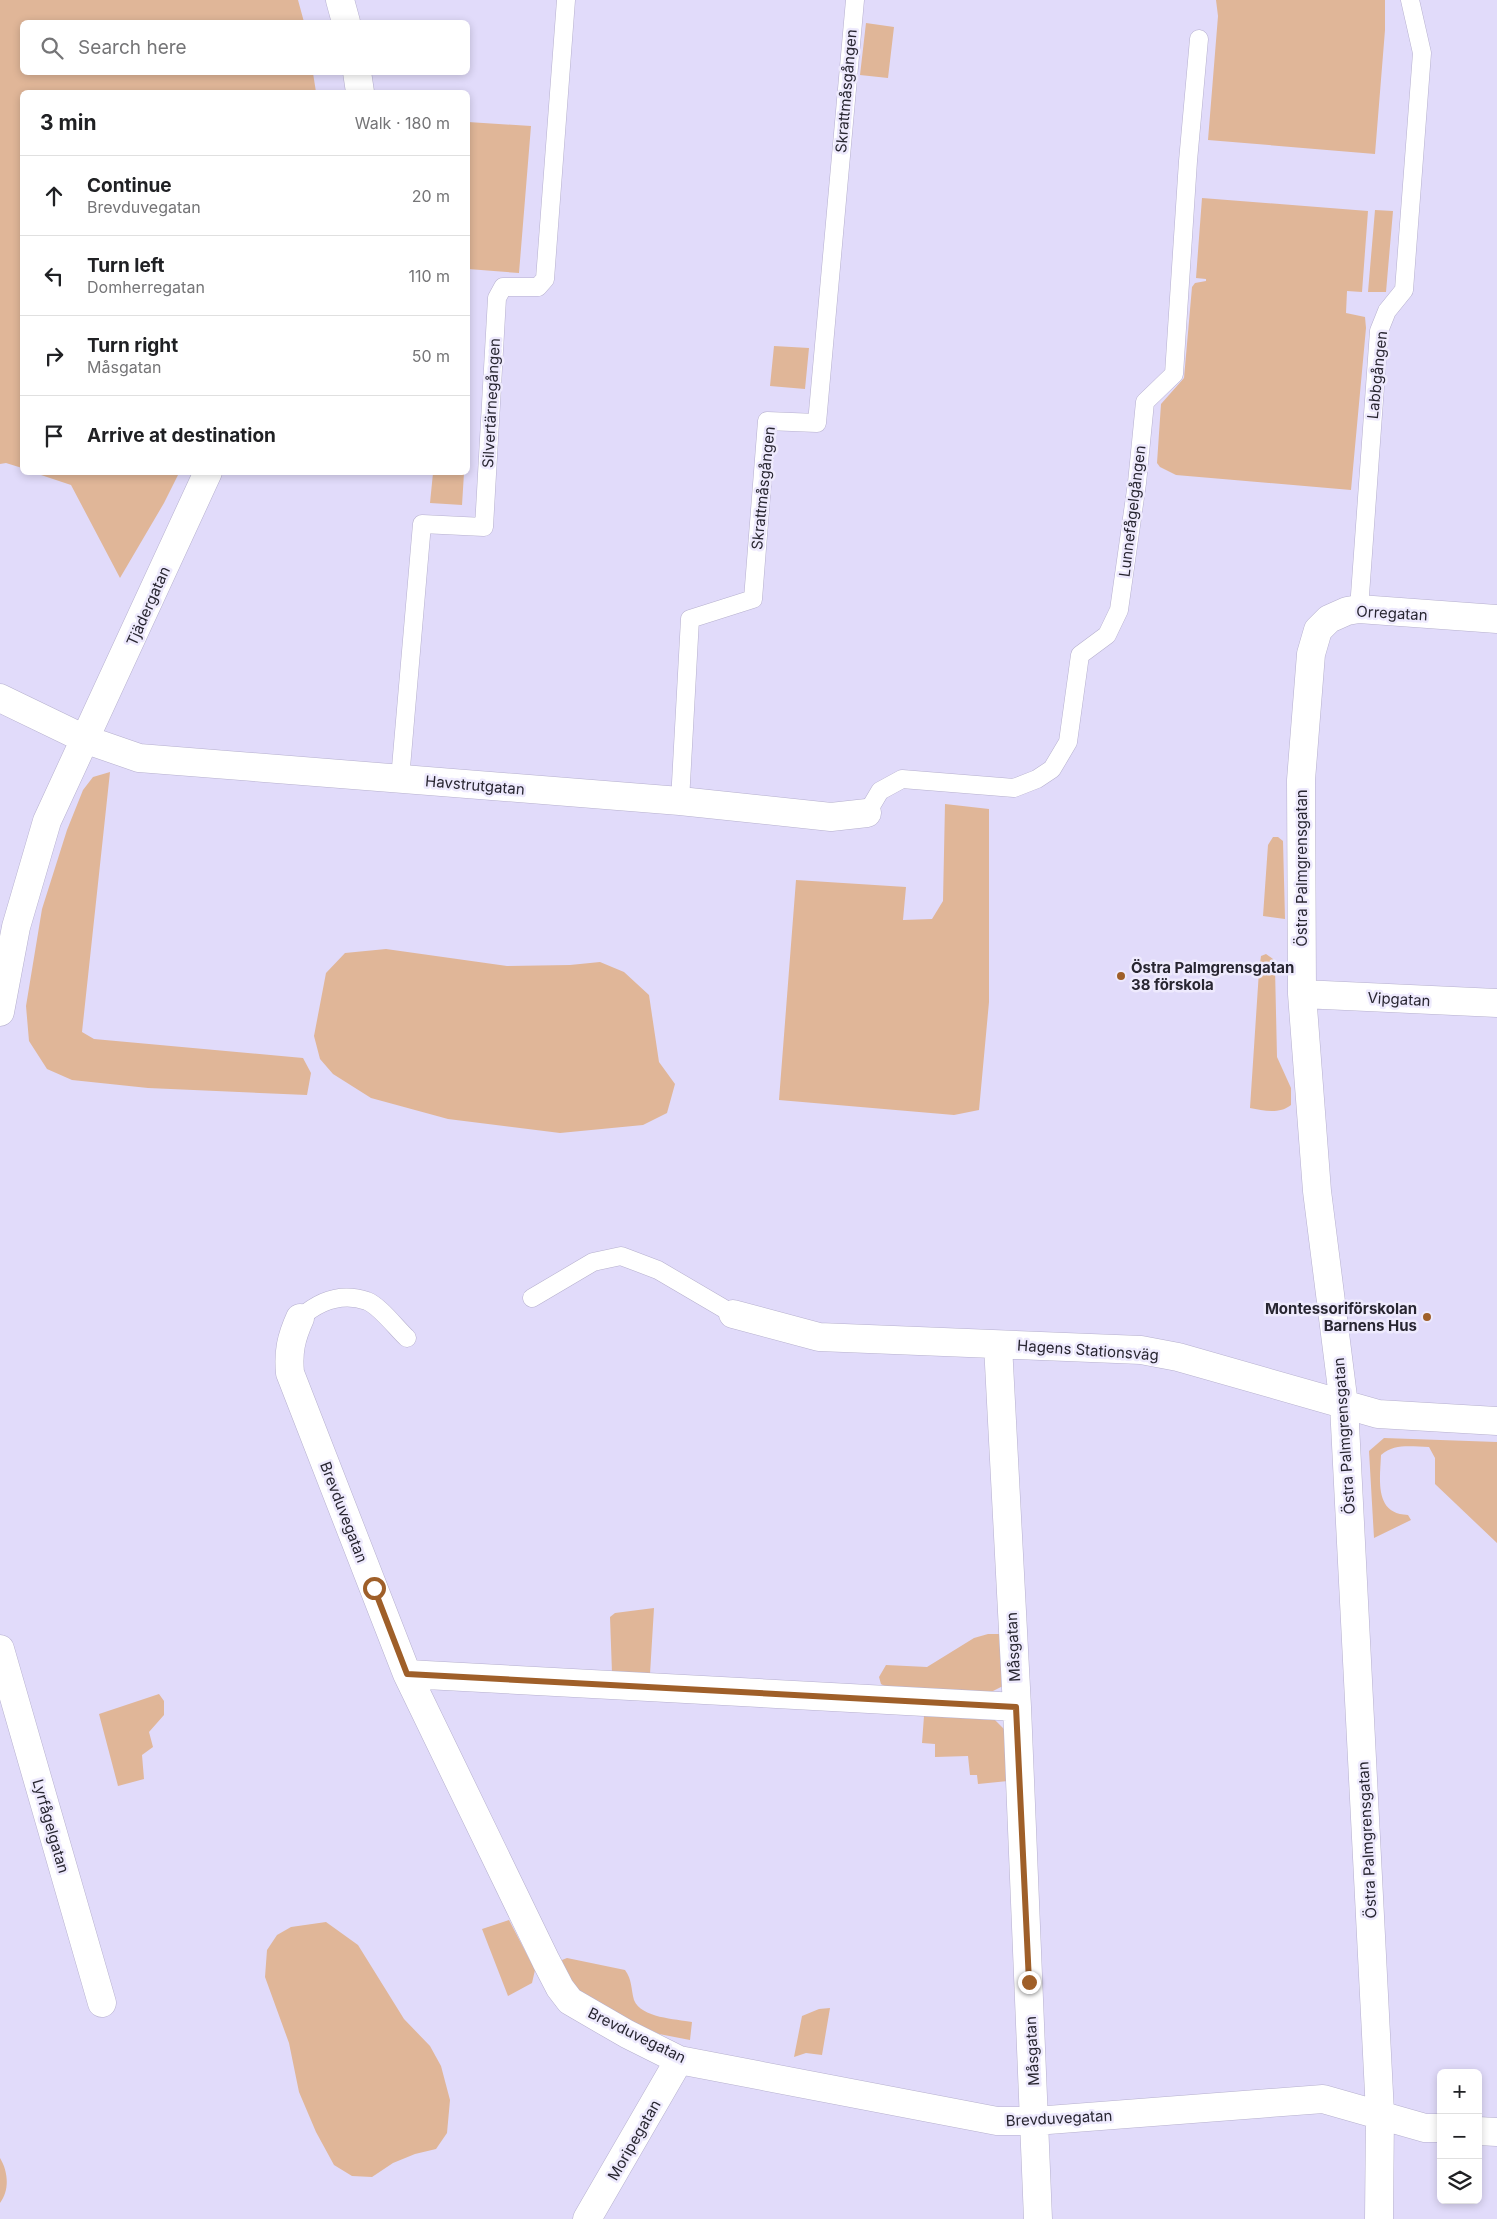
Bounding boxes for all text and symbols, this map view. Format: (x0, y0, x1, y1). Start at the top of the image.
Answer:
search box (20, 20, 470, 75)
street label: Skrattmåsgången (831, 28, 861, 154)
icon: search (38, 34, 66, 62)
text: Search here (78, 36, 187, 59)
text: 3 min (40, 110, 96, 135)
text: Walk · 180 m (355, 113, 450, 133)
text: Continue (87, 174, 172, 197)
icon: ahead (40, 182, 68, 210)
text: 20 m (412, 186, 450, 206)
text: Brevduvegatan (87, 197, 201, 217)
text: Turn left (87, 254, 165, 277)
icon: left (40, 262, 68, 290)
text: 110 m (408, 266, 450, 286)
text: Domherregatan (87, 277, 205, 297)
street label: Labbgången (1363, 330, 1391, 420)
text: Turn right (87, 334, 178, 357)
street label: Silvertärnegången (478, 338, 504, 468)
icon: right (40, 342, 68, 370)
text: 50 m (412, 346, 450, 366)
text: Måsgatan (87, 357, 161, 377)
icon: arrive (40, 422, 68, 450)
text: Arrive at destination (87, 424, 276, 447)
street label: Skrattmåsgången (747, 425, 779, 551)
street label: Lunnefågelgången (1115, 444, 1149, 578)
street label: Tjädergatan (122, 563, 174, 649)
street label: Orregatan (1356, 602, 1428, 624)
street label: Havstrutgatan (424, 771, 526, 799)
street label: Östra Palmgrensgatan (1292, 789, 1311, 947)
place label: Östra Palmgrensgatan 38 förskola (1131, 958, 1294, 994)
marker: Östra Palmgrensgatan 38 förskola (1115, 970, 1127, 982)
street label: Vipgatan (1367, 988, 1431, 1010)
place label: Montessoriförskolan Barnens Hus (1265, 1299, 1417, 1335)
marker: Montessoriförskolan Barnens Hus (1421, 1311, 1433, 1323)
street label: Hagens Stationsväg (1017, 1336, 1159, 1364)
street label: Östra Palmgrensgatan (1329, 1357, 1359, 1515)
street label: Brevduvegatan (316, 1459, 372, 1565)
route start (363, 1577, 386, 1600)
street label: Måsgatan (1002, 1612, 1024, 1682)
street label: Östra Palmgrensgatan (1353, 1761, 1381, 1919)
street label: Lyrfågelgatan (29, 1777, 73, 1875)
route end (1018, 1971, 1041, 1994)
street label: Brevduvegatan (585, 2003, 689, 2067)
street label: Måsgatan (1021, 2016, 1043, 2086)
map controls (1437, 2069, 1482, 2204)
button: + (1437, 2069, 1482, 2114)
street label: Moripegatan (603, 2096, 665, 2184)
street label: Brevduvegatan (1005, 2106, 1113, 2130)
button: − (1437, 2114, 1482, 2159)
button: layers (1437, 2159, 1482, 2204)

